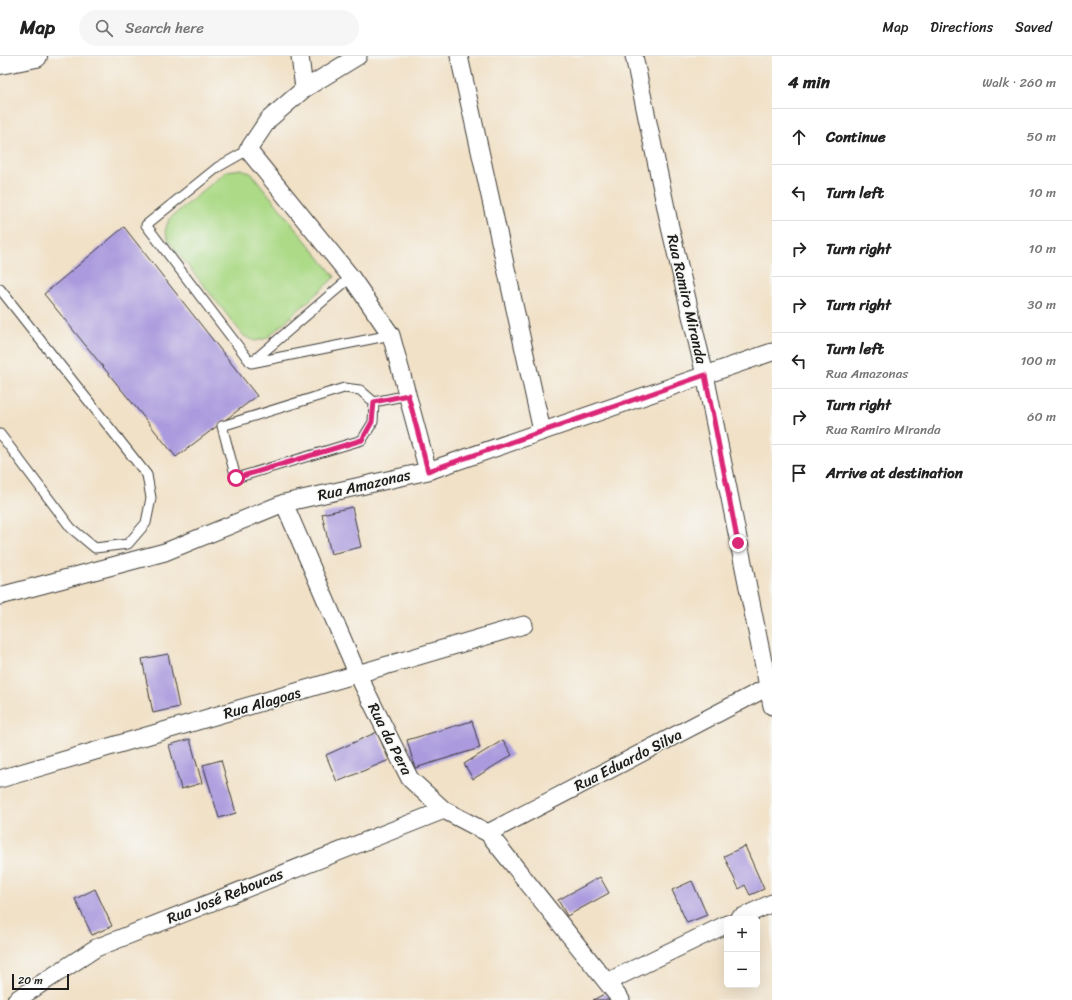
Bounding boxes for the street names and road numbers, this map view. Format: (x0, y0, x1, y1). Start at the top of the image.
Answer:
street label: Rua Ramiro Miranda (659, 232, 715, 367)
street label: Rua Amazonas (315, 462, 413, 508)
street label: Rua Alagoas (220, 679, 304, 726)
street label: Rua da Pera (361, 698, 420, 780)
street label: Rua Eduardo Silva (569, 721, 687, 798)
street label: Rua José Reboucas (163, 861, 287, 931)

